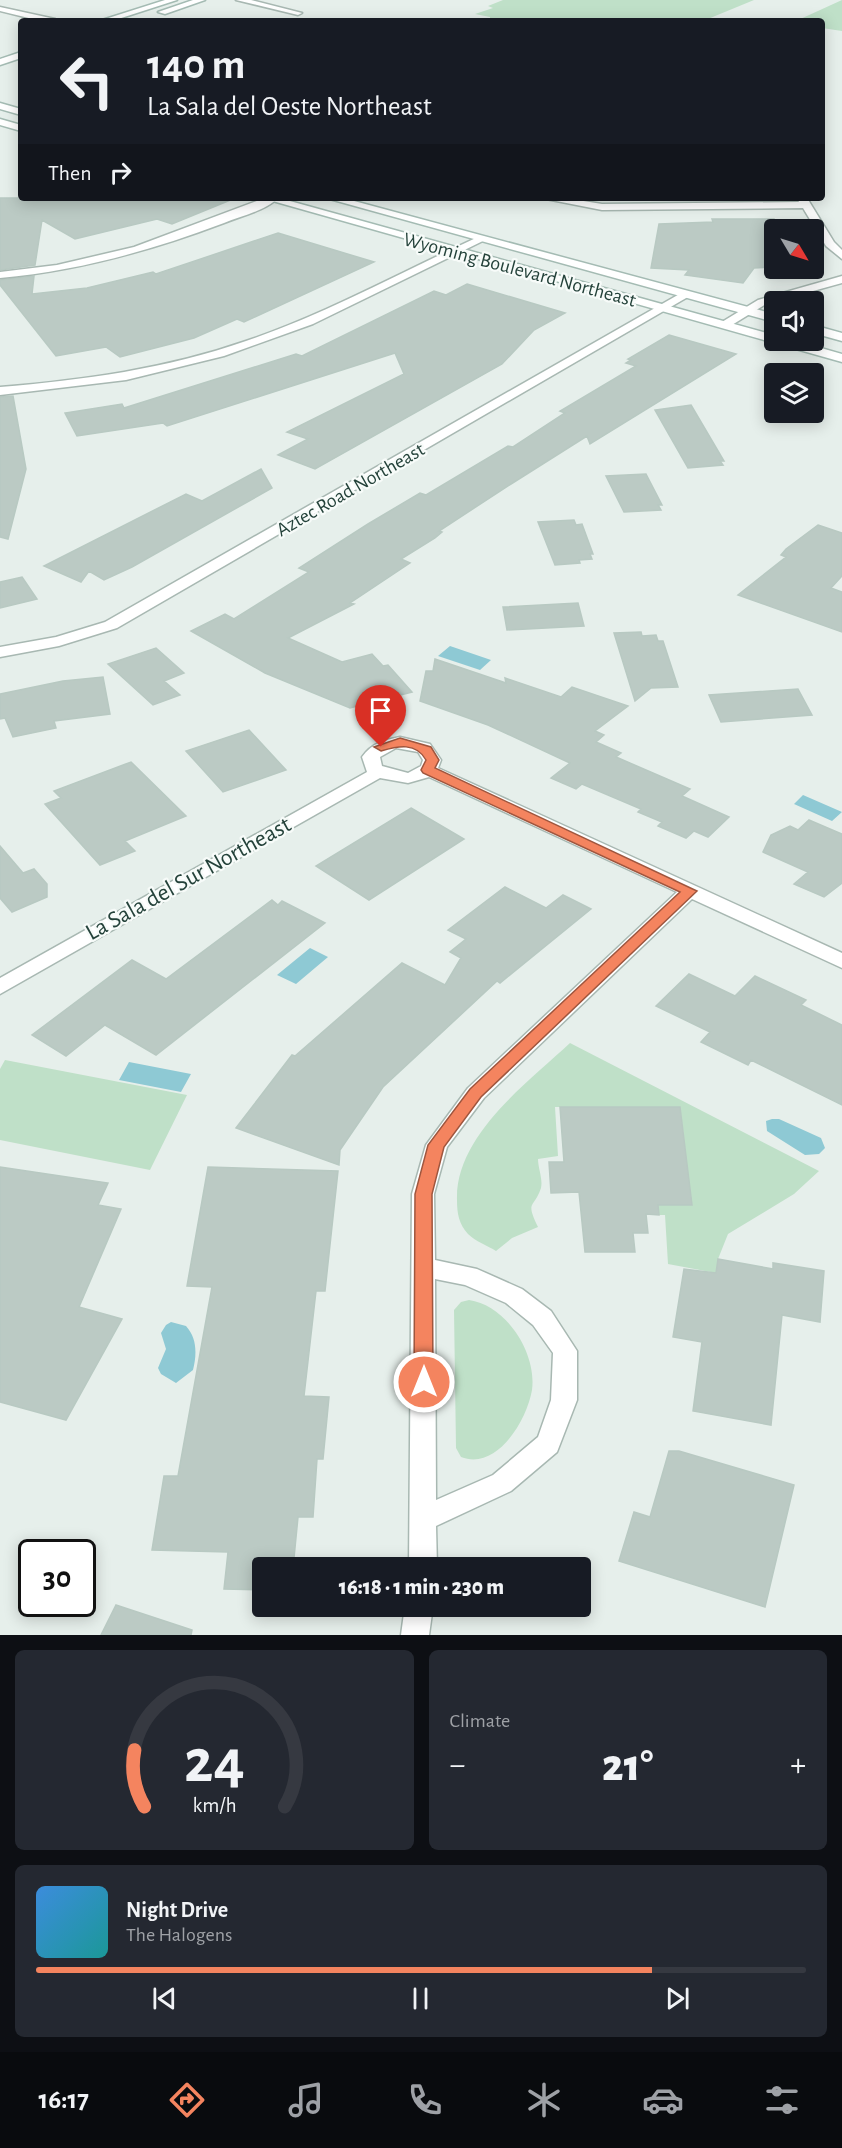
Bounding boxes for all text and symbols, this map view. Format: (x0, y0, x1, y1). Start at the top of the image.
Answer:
icon: left (48, 42, 126, 120)
text: 140 m (147, 44, 245, 86)
text: La Sala del Oeste Northeast (147, 93, 432, 120)
icon: right (104, 156, 137, 189)
text: Then (48, 162, 92, 184)
north arrow (764, 219, 824, 279)
map controls (764, 219, 824, 423)
street label: Wyoming Boulevard Northeast (401, 229, 639, 311)
button: sound (764, 291, 824, 351)
button: layers (764, 363, 824, 423)
street label: Aztec Road Northeast (273, 439, 429, 540)
pin (355, 685, 406, 747)
icon: arrive (364, 694, 397, 727)
street label: La Sala del Sur Northeast (82, 812, 295, 945)
position arrow (392, 1350, 456, 1414)
speed limit sign: 30 (18, 1539, 96, 1617)
text: 16:18 · 1 min · 230 m (339, 1576, 504, 1598)
text: Climate (450, 1711, 510, 1731)
text: 24 (184, 1731, 245, 1793)
text: 21° (602, 1744, 653, 1789)
text: − (450, 1749, 465, 1782)
text: + (790, 1749, 806, 1782)
text: km/h (192, 1795, 236, 1816)
text: Night Drive (126, 1899, 228, 1921)
text: The Halogens (126, 1925, 232, 1945)
icon: previous (148, 1982, 181, 2015)
icon: pause (404, 1982, 437, 2015)
icon: next (661, 1982, 694, 2015)
icon: directions (166, 2079, 208, 2121)
icon: music (285, 2079, 327, 2121)
icon: phone (404, 2079, 446, 2121)
icon: climate (523, 2079, 565, 2121)
icon: car (642, 2079, 684, 2121)
icon: filters (761, 2079, 803, 2121)
text: 16:17 (39, 2086, 89, 2113)

